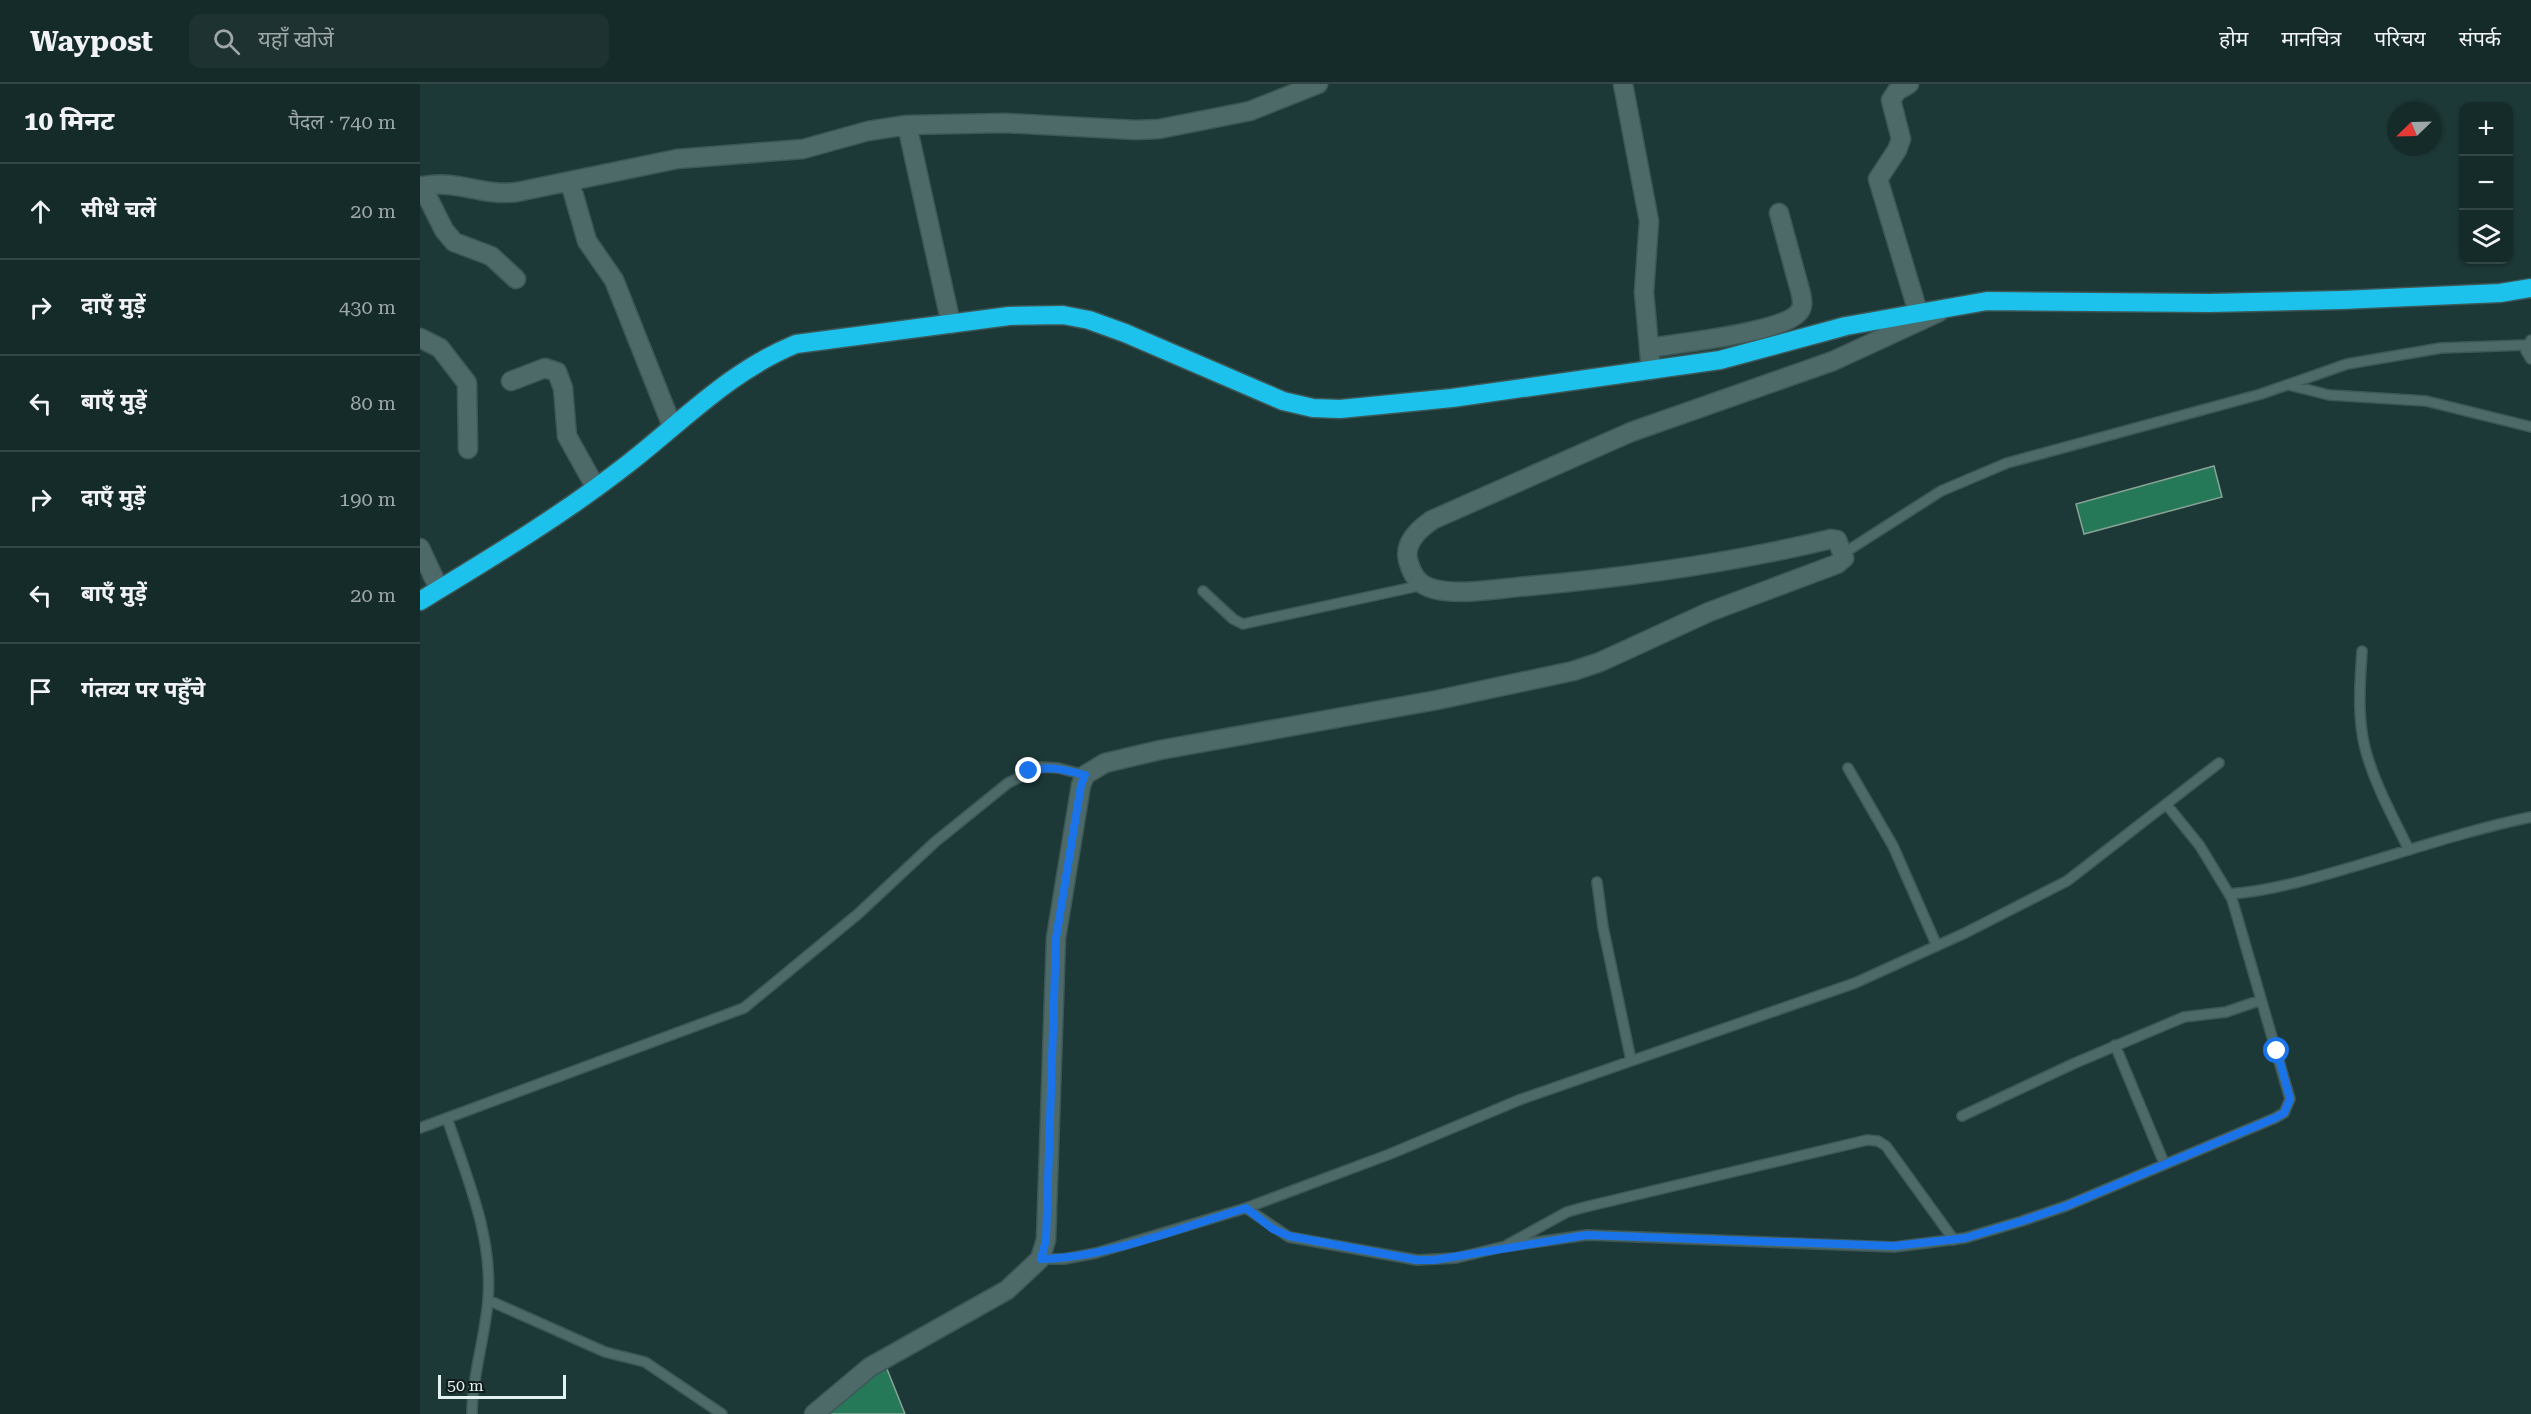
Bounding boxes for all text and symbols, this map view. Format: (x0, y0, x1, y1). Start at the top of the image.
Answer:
search box (189, 14, 609, 68)
text: Waypost (30, 25, 153, 58)
icon: search (210, 25, 243, 58)
text: यहाँ खोजें (258, 27, 334, 52)
text: होम (2219, 27, 2248, 51)
text: मानचित्र (2281, 27, 2341, 51)
text: परिचय (2374, 27, 2426, 51)
text: संपर्क (2459, 27, 2501, 51)
north arrow (2387, 102, 2441, 156)
map controls (2459, 102, 2513, 264)
button: + (2459, 102, 2513, 156)
text: 10 मिनट (24, 106, 114, 136)
text: पैदल · 740 m (288, 110, 396, 134)
button: − (2459, 156, 2513, 210)
icon: ahead (24, 195, 57, 228)
text: सीधे चलें (81, 197, 156, 222)
text: 20 m (350, 199, 396, 223)
button: layers (2459, 210, 2513, 264)
icon: right (24, 291, 57, 324)
text: दाएँ मुड़ें (81, 293, 146, 318)
text: 430 m (339, 295, 396, 319)
icon: left (24, 387, 57, 420)
text: बाएँ मुड़ें (81, 389, 147, 414)
text: 80 m (350, 391, 396, 415)
icon: right (24, 483, 57, 516)
text: दाएँ मुड़ें (81, 485, 146, 510)
text: 190 m (339, 487, 396, 511)
icon: left (24, 579, 57, 612)
text: बाएँ मुड़ें (81, 581, 147, 606)
text: 20 m (350, 583, 396, 607)
icon: arrive (24, 675, 57, 708)
text: गंतव्य पर पहुँचे (81, 677, 205, 702)
route end (1015, 757, 1041, 783)
route start (2263, 1037, 2289, 1063)
scale bar (438, 1372, 566, 1400)
text: 50 m (447, 1376, 484, 1395)

